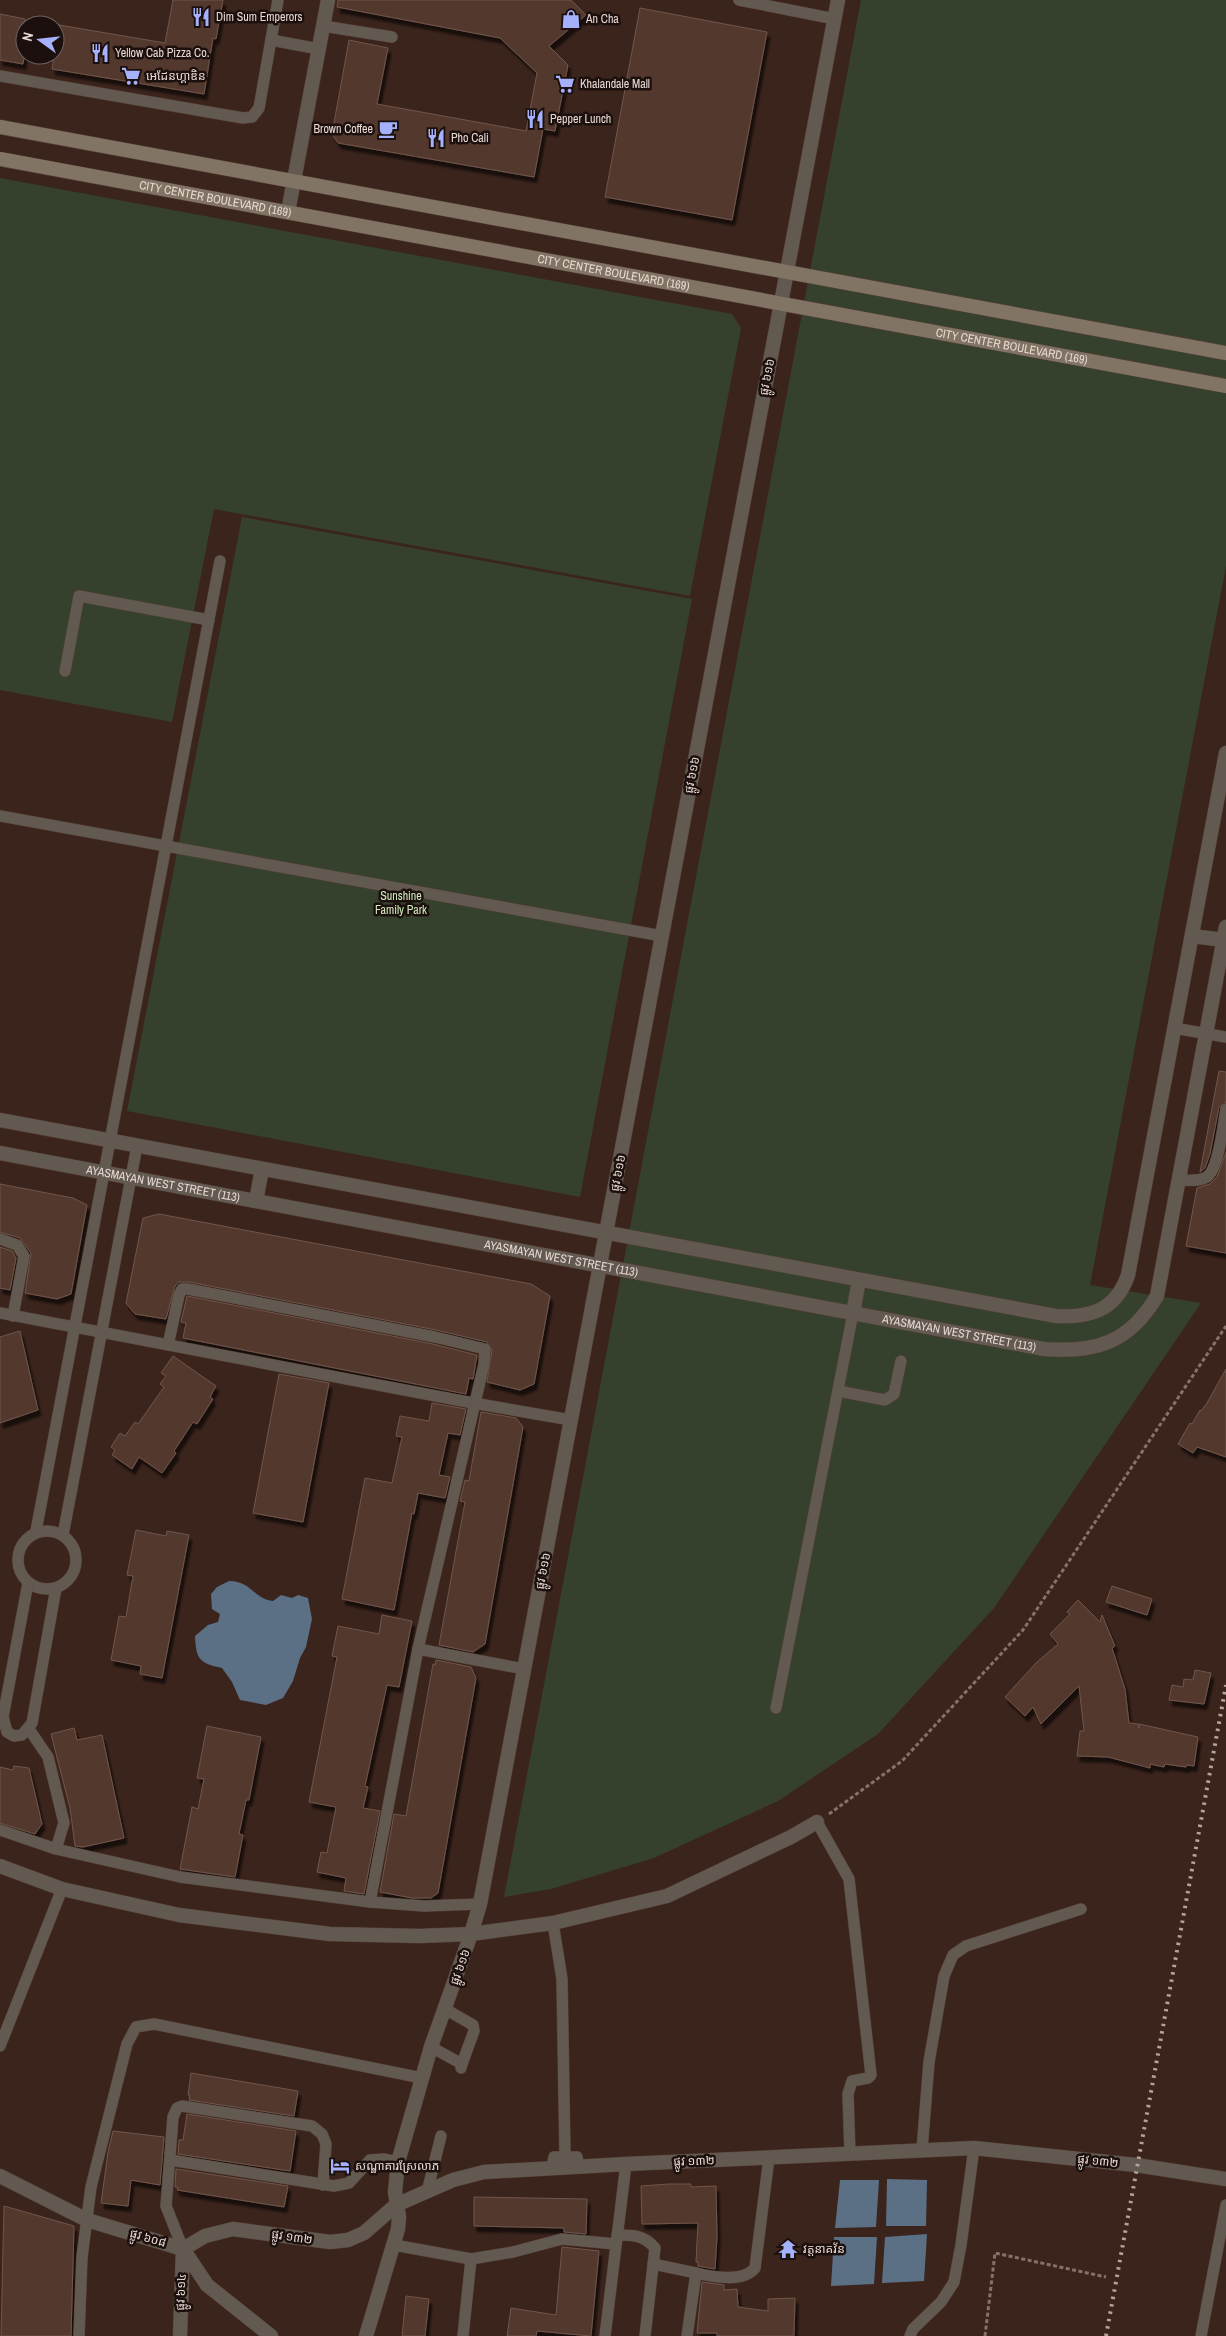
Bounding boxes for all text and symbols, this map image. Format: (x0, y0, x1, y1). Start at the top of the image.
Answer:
restaurant icon: Dim Sum Emperors (190, 6, 212, 28)
shop icon: An Cha (560, 8, 582, 30)
place label: Dim Sum Emperors (216, 9, 302, 25)
place label: An Cha (585, 11, 619, 27)
north arrow (15, 15, 65, 65)
text: N (18, 30, 37, 43)
restaurant icon: Yellow Cab Pizza Co. (89, 42, 111, 64)
place label: Yellow Cab Pizza Co. (115, 45, 209, 61)
supermarket icon: អេដែនហ្គាឌិន (120, 65, 142, 87)
place label: អេដែនហ្គាឌិន (146, 68, 206, 84)
supermarket icon: Khalandale Mall (554, 73, 576, 95)
place label: Khalandale Mall (580, 76, 650, 92)
restaurant icon: Pepper Lunch (524, 108, 546, 130)
place label: Pepper Lunch (550, 111, 611, 127)
cafe icon: Brown Coffee (377, 118, 399, 140)
place label: Brown Coffee (314, 121, 373, 137)
restaurant icon: Pho Cali (425, 127, 447, 149)
place label: Pho Cali (451, 130, 489, 146)
street label: CITY CENTER BOULEVARD (169) (138, 177, 293, 221)
street label: CITY CENTER BOULEVARD (169) (536, 251, 691, 295)
street label: CITY CENTER BOULEVARD (169) (935, 324, 1089, 368)
street label: ផ្លូវ ៦១៦ (756, 357, 781, 397)
street label: ផ្លូវ ៦១៦ (681, 755, 706, 795)
park label: Sunshine Family Park (375, 888, 427, 918)
street label: ផ្លូវ ៦១៦ (607, 1153, 632, 1193)
street label: AYASMAYAN WEST STREET (113) (84, 1161, 241, 1206)
street label: AYASMAYAN WEST STREET (113) (482, 1236, 639, 1281)
street label: AYASMAYAN WEST STREET (113) (880, 1311, 1037, 1355)
street label: ផ្លូវ ៦១៦ (532, 1551, 557, 1591)
street label: ផ្លូវ ៦១៦ (446, 1947, 476, 1988)
street label: ផ្លូវ ១៣២ (1076, 2151, 1119, 2174)
street label: ផ្លូវ ១៣២ (673, 2152, 715, 2172)
hotel icon: សណ្ឋាគារស្រែលាភ (329, 2155, 351, 2177)
place label: សណ្ឋាគារស្រែលាភ (355, 2158, 439, 2174)
street label: ផ្លូវ ៦០៨ (127, 2225, 168, 2253)
street label: ផ្លូវ ១៣២ (270, 2226, 314, 2250)
temple icon: វត្តនាគវ័ន (777, 2238, 799, 2260)
place label: វត្តនាគវ័ន (803, 2241, 845, 2257)
street label: ផ្លូវ ៦១៤ (172, 2273, 192, 2311)

